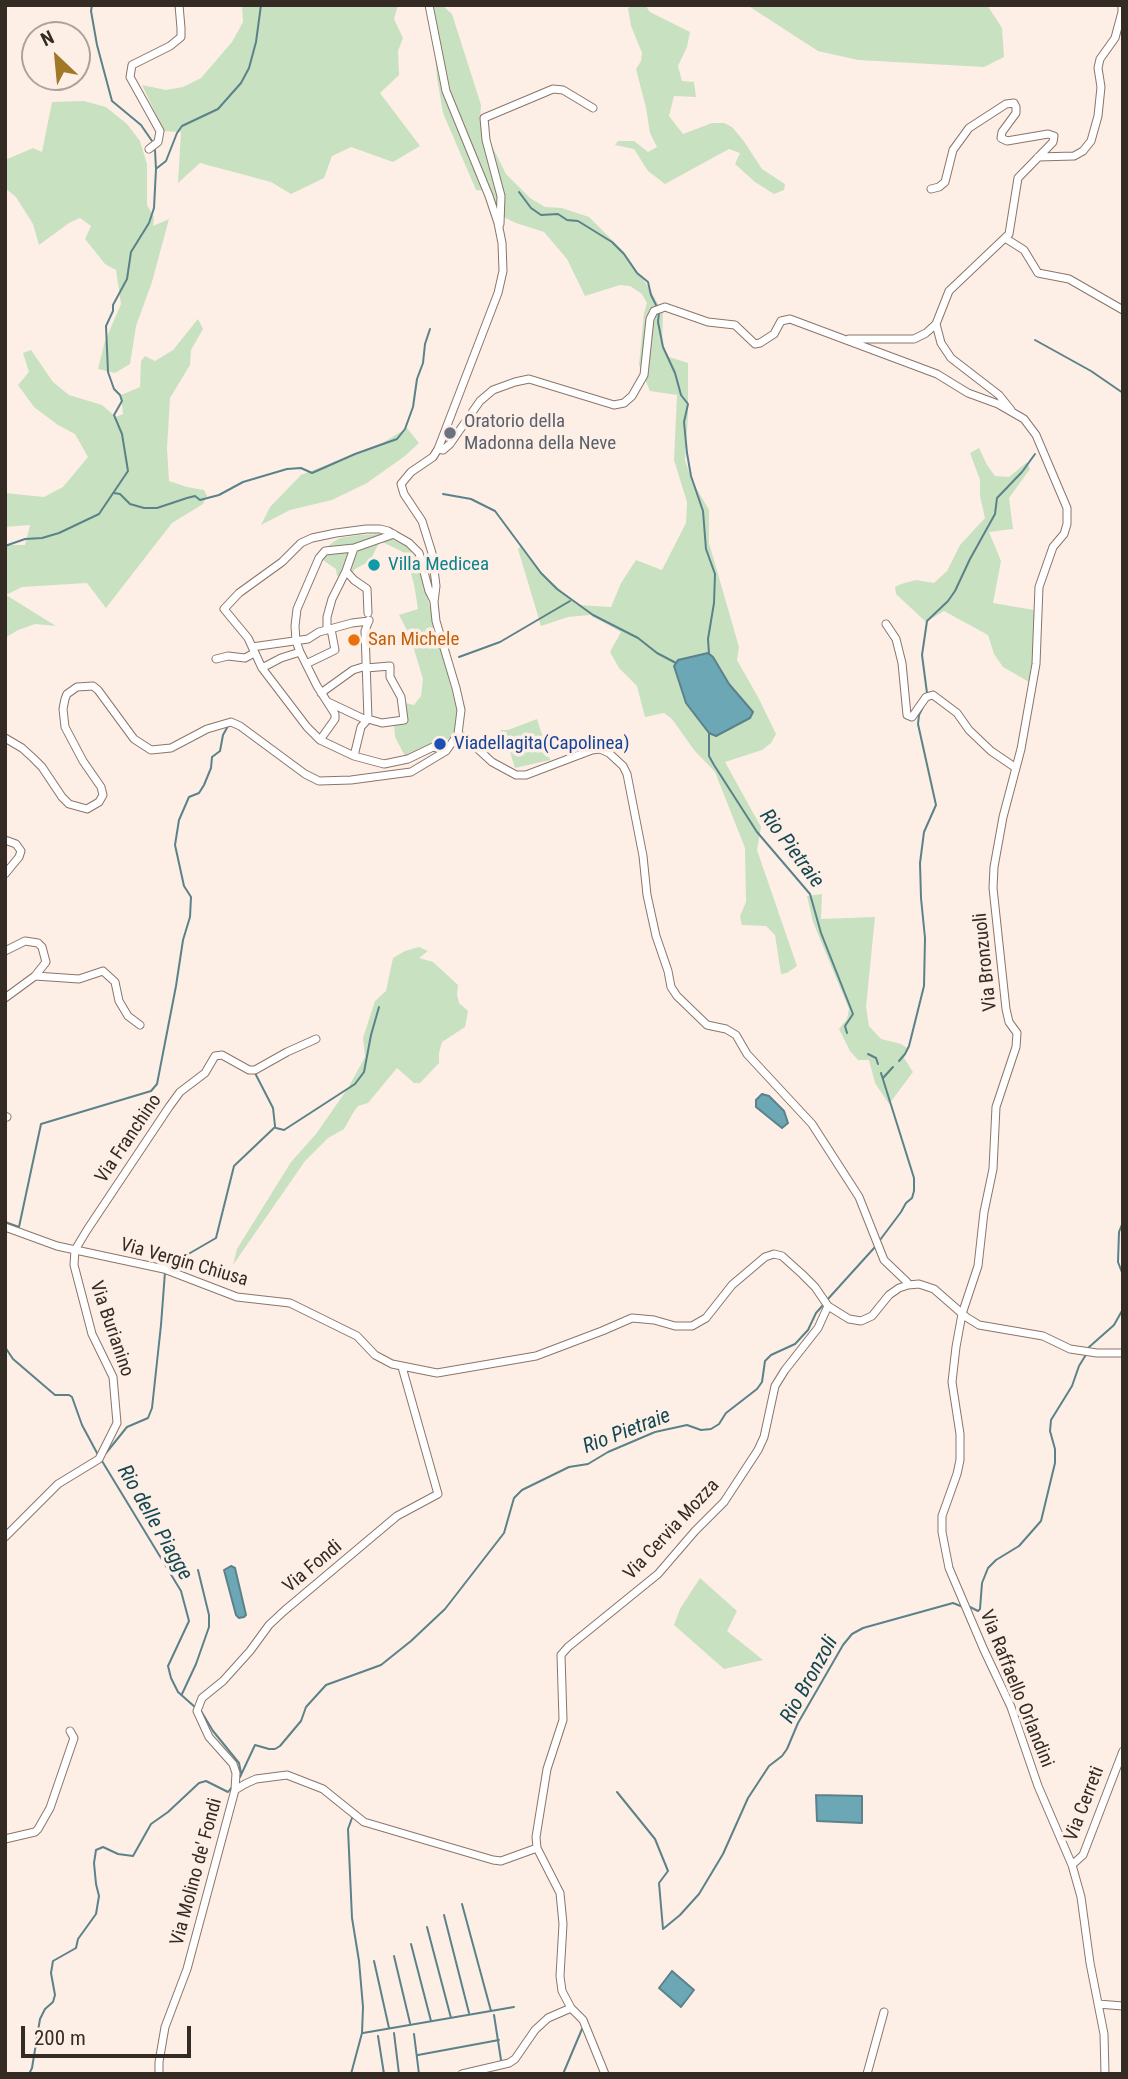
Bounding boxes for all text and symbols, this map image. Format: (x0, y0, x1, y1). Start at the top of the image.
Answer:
north arrow (21, 21, 91, 91)
text: N (37, 26, 58, 51)
place label: Oratorio della Madonna della Neve (464, 411, 616, 455)
marker: Oratorio della Madonna della Neve (442, 425, 458, 441)
place label: Villa Medicea (388, 554, 489, 576)
marker: Villa Medicea (366, 557, 382, 573)
place label: San Michele (368, 629, 459, 651)
marker: San Michele (346, 632, 362, 648)
place label: Viadellagita(Capolinea) (454, 733, 629, 755)
marker: Viadellagita(Capolinea) (432, 736, 448, 752)
water label: Rio Pietraie (753, 805, 829, 893)
street label: Via Bronzuoli (969, 912, 1003, 1012)
street label: Via Franchino (91, 1090, 167, 1188)
street label: Via Vergin Chiusa (118, 1234, 250, 1292)
street label: Via Burianino (84, 1278, 138, 1380)
water label: Rio Pietraie (580, 1404, 674, 1460)
water label: Rio delle Piagge (111, 1461, 197, 1585)
street label: Via Cervia Mozza (619, 1475, 725, 1585)
street label: Via Fondi (279, 1536, 347, 1598)
street label: Via Raffaello Orlandini (974, 1607, 1058, 1771)
water label: Rio Bronzoli (776, 1632, 844, 1728)
street label: Via Cerreti (1060, 1763, 1110, 1845)
street label: Via Molino de' Fondi (166, 1796, 228, 1948)
scale bar (24, 2012, 194, 2056)
text: 200 m (34, 2026, 86, 2050)

